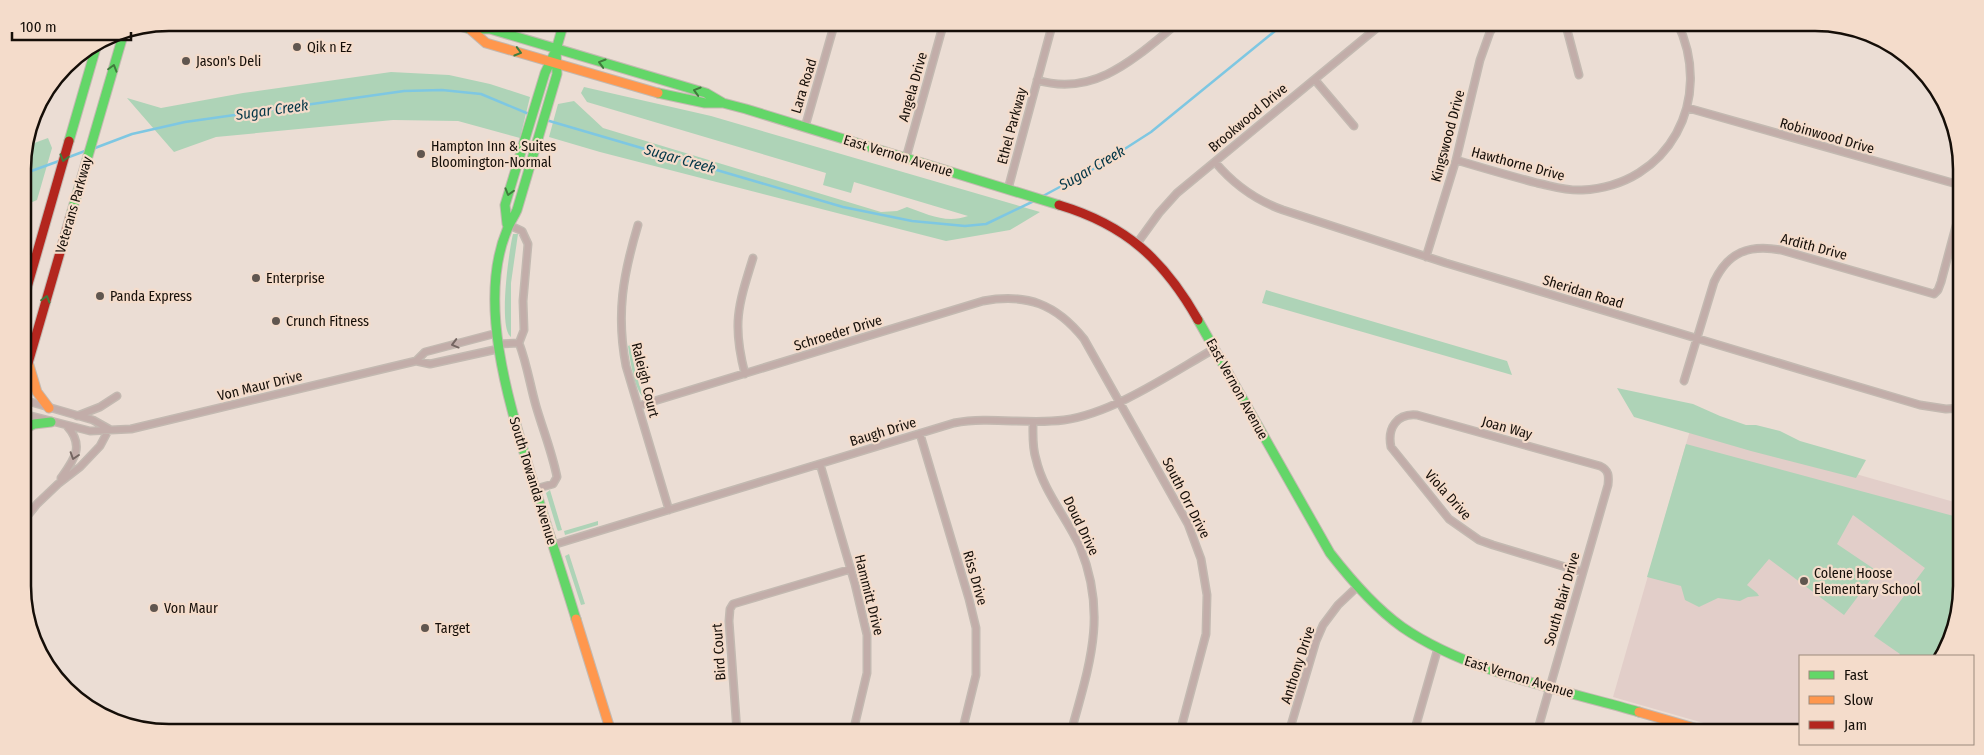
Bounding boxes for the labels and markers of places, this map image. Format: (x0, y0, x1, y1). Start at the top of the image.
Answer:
place label: Qik n Ez (307, 39, 352, 56)
marker: Qik n Ez (291, 41, 303, 53)
place label: Jason's Deli (196, 53, 261, 70)
marker: Jason's Deli (180, 55, 192, 67)
place label: Hampton Inn & Suites Bloomington-Normal (431, 138, 556, 171)
marker: Hampton Inn & Suites Bloomington-Normal (415, 148, 427, 160)
place label: Enterprise (266, 270, 325, 287)
marker: Enterprise (250, 272, 262, 284)
place label: Panda Express (110, 288, 192, 305)
marker: Panda Express (94, 290, 106, 302)
place label: Crunch Fitness (286, 313, 369, 330)
marker: Crunch Fitness (270, 315, 282, 327)
place label: Colene Hoose Elementary School (1814, 565, 1921, 598)
marker: Colene Hoose Elementary School (1798, 575, 1810, 587)
place label: Von Maur (164, 600, 218, 617)
marker: Von Maur (148, 602, 160, 614)
place label: Target (435, 620, 471, 637)
marker: Target (419, 622, 431, 634)

